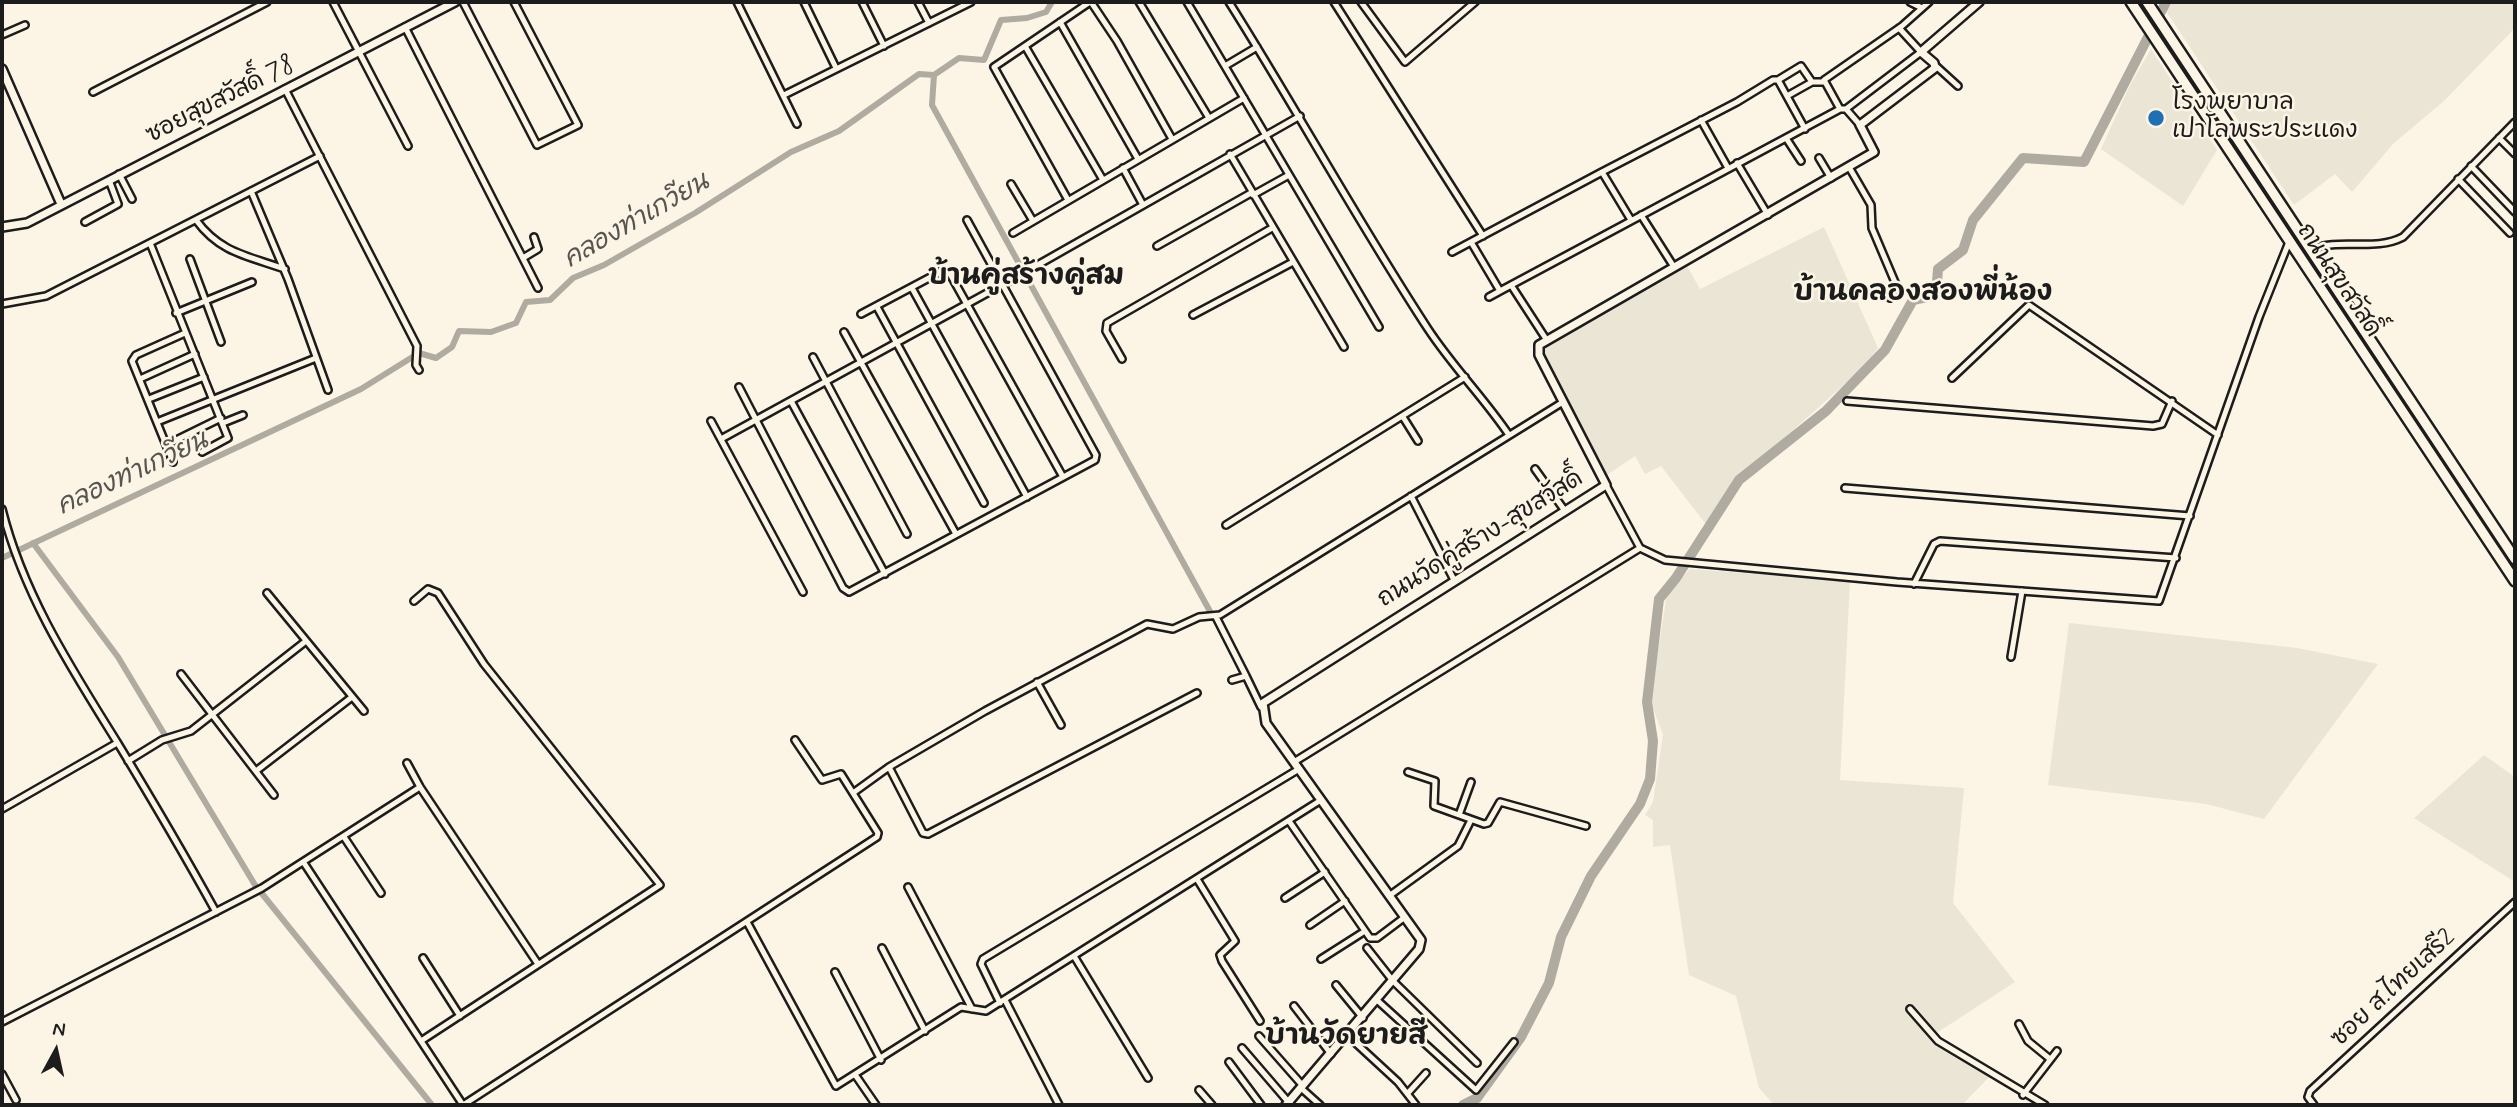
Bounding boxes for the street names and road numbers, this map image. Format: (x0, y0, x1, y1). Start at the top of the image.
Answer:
street label: ซอยสุขสวัสดิ์ 78 (142, 51, 300, 151)
street label: ถนนสุขสวัสดิ์ (2289, 219, 2387, 343)
street label: ถนนวัดคู่สร้าง-สุขสวัสดิ์ (1373, 465, 1589, 615)
street label: ซอย ส.ไทยเสรี2 (2326, 924, 2462, 1054)

